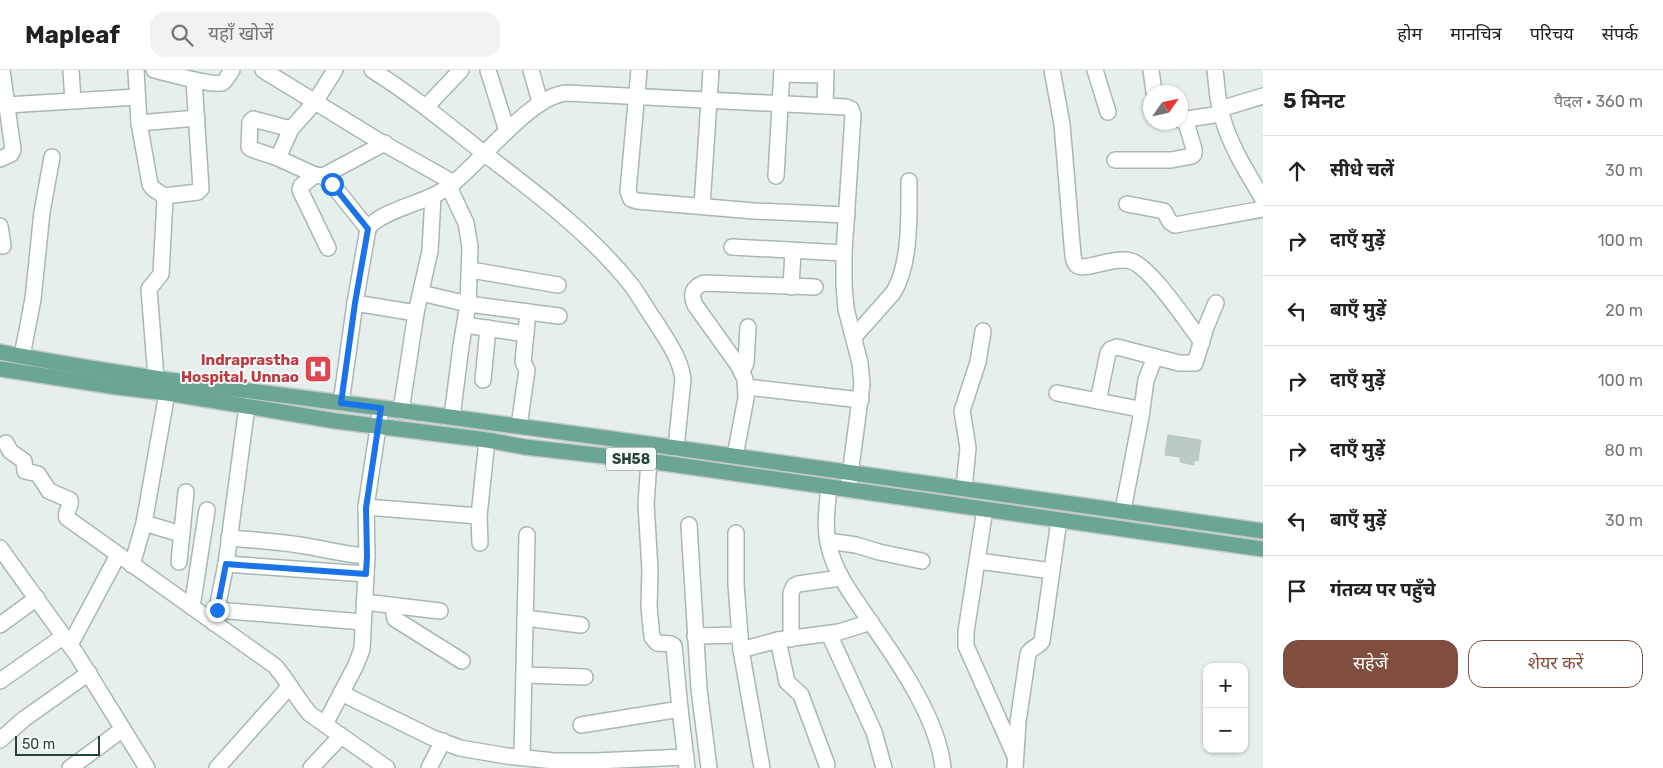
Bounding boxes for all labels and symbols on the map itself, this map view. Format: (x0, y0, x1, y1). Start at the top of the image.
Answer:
north arrow (1143, 85, 1188, 130)
route start (321, 173, 344, 196)
place label: Indraprastha Hospital, Unnao (181, 351, 299, 386)
hospital icon: Indraprastha Hospital, Unnao (303, 354, 333, 384)
road number: SH58 (606, 448, 656, 470)
route end (206, 599, 229, 622)
scale bar (15, 733, 100, 756)

